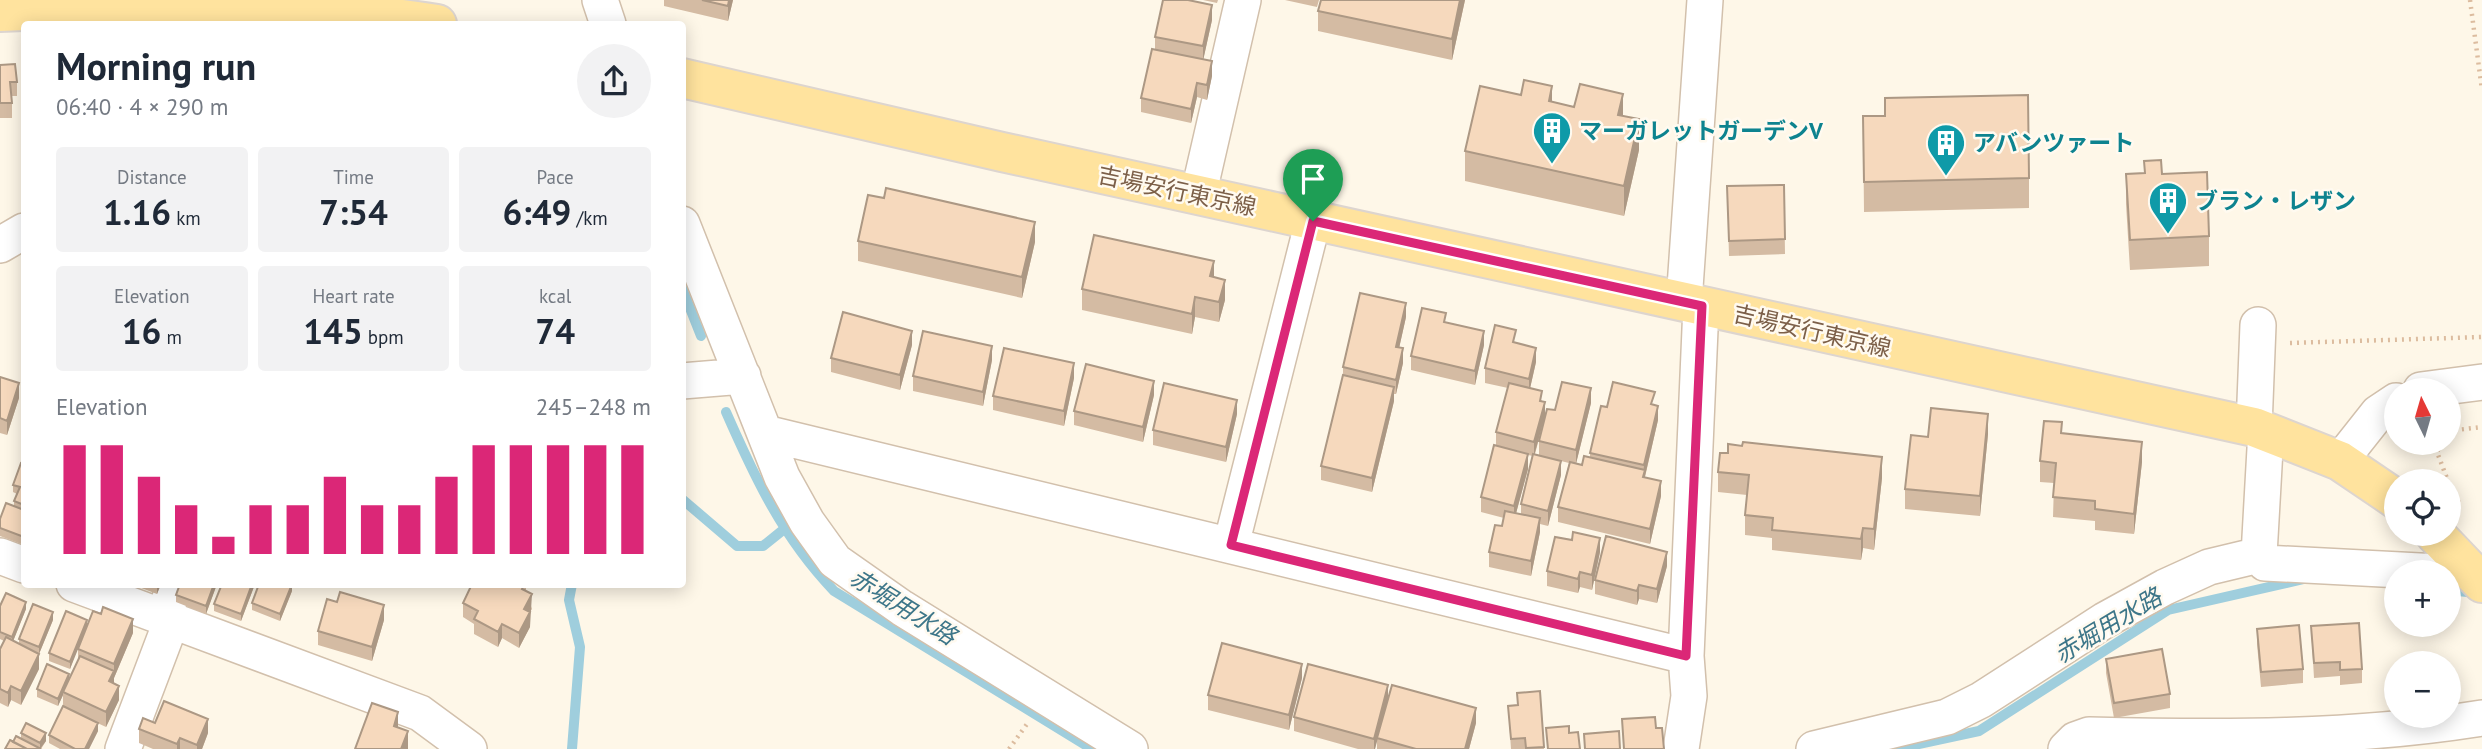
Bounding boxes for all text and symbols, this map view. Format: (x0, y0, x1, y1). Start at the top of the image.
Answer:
text: Morning run (56, 41, 256, 90)
button: share (577, 44, 651, 118)
text: 06:40 · 4 × 290 m (56, 92, 228, 121)
building icon: マーガレットガーデンV (1531, 110, 1573, 165)
place label: マーガレットガーデンV (1579, 116, 1824, 145)
building icon: アバンツァート (1925, 122, 1967, 177)
place label: アバンツァート (1973, 128, 2134, 157)
pin (1283, 149, 1343, 221)
street label: 吉場安行東京線 (1095, 160, 1259, 221)
icon: arrive (1294, 160, 1332, 198)
text: Distance (117, 165, 187, 189)
text: Time (333, 165, 374, 189)
text: Pace (537, 165, 574, 189)
building icon: ブラン・レザン (2147, 180, 2189, 235)
place label: ブラン・レザン (2195, 186, 2356, 215)
text: 1.16 (103, 189, 171, 235)
text: 7:54 (319, 189, 388, 235)
text: 6:49 (503, 189, 571, 235)
text: km (171, 206, 201, 230)
text: /km (571, 206, 608, 230)
text: Elevation (114, 284, 190, 308)
text: Heart rate (312, 284, 395, 308)
text: kcal (539, 284, 571, 308)
street label: 吉場安行東京線 (1730, 298, 1894, 363)
text: 16 (122, 308, 161, 354)
text: 145 (303, 308, 363, 354)
text: 74 (535, 308, 575, 354)
text: m (161, 325, 182, 349)
text: bpm (363, 325, 404, 349)
north arrow (2384, 378, 2460, 455)
map controls (2384, 378, 2461, 728)
text: Elevation (56, 392, 148, 421)
text: 245–248 m (536, 392, 651, 421)
button: locate (2384, 469, 2461, 546)
button: + (2384, 560, 2461, 637)
water label: 赤堀用水路 (844, 562, 964, 653)
water label: 赤堀用水路 (2048, 580, 2169, 670)
button: − (2384, 651, 2461, 728)

